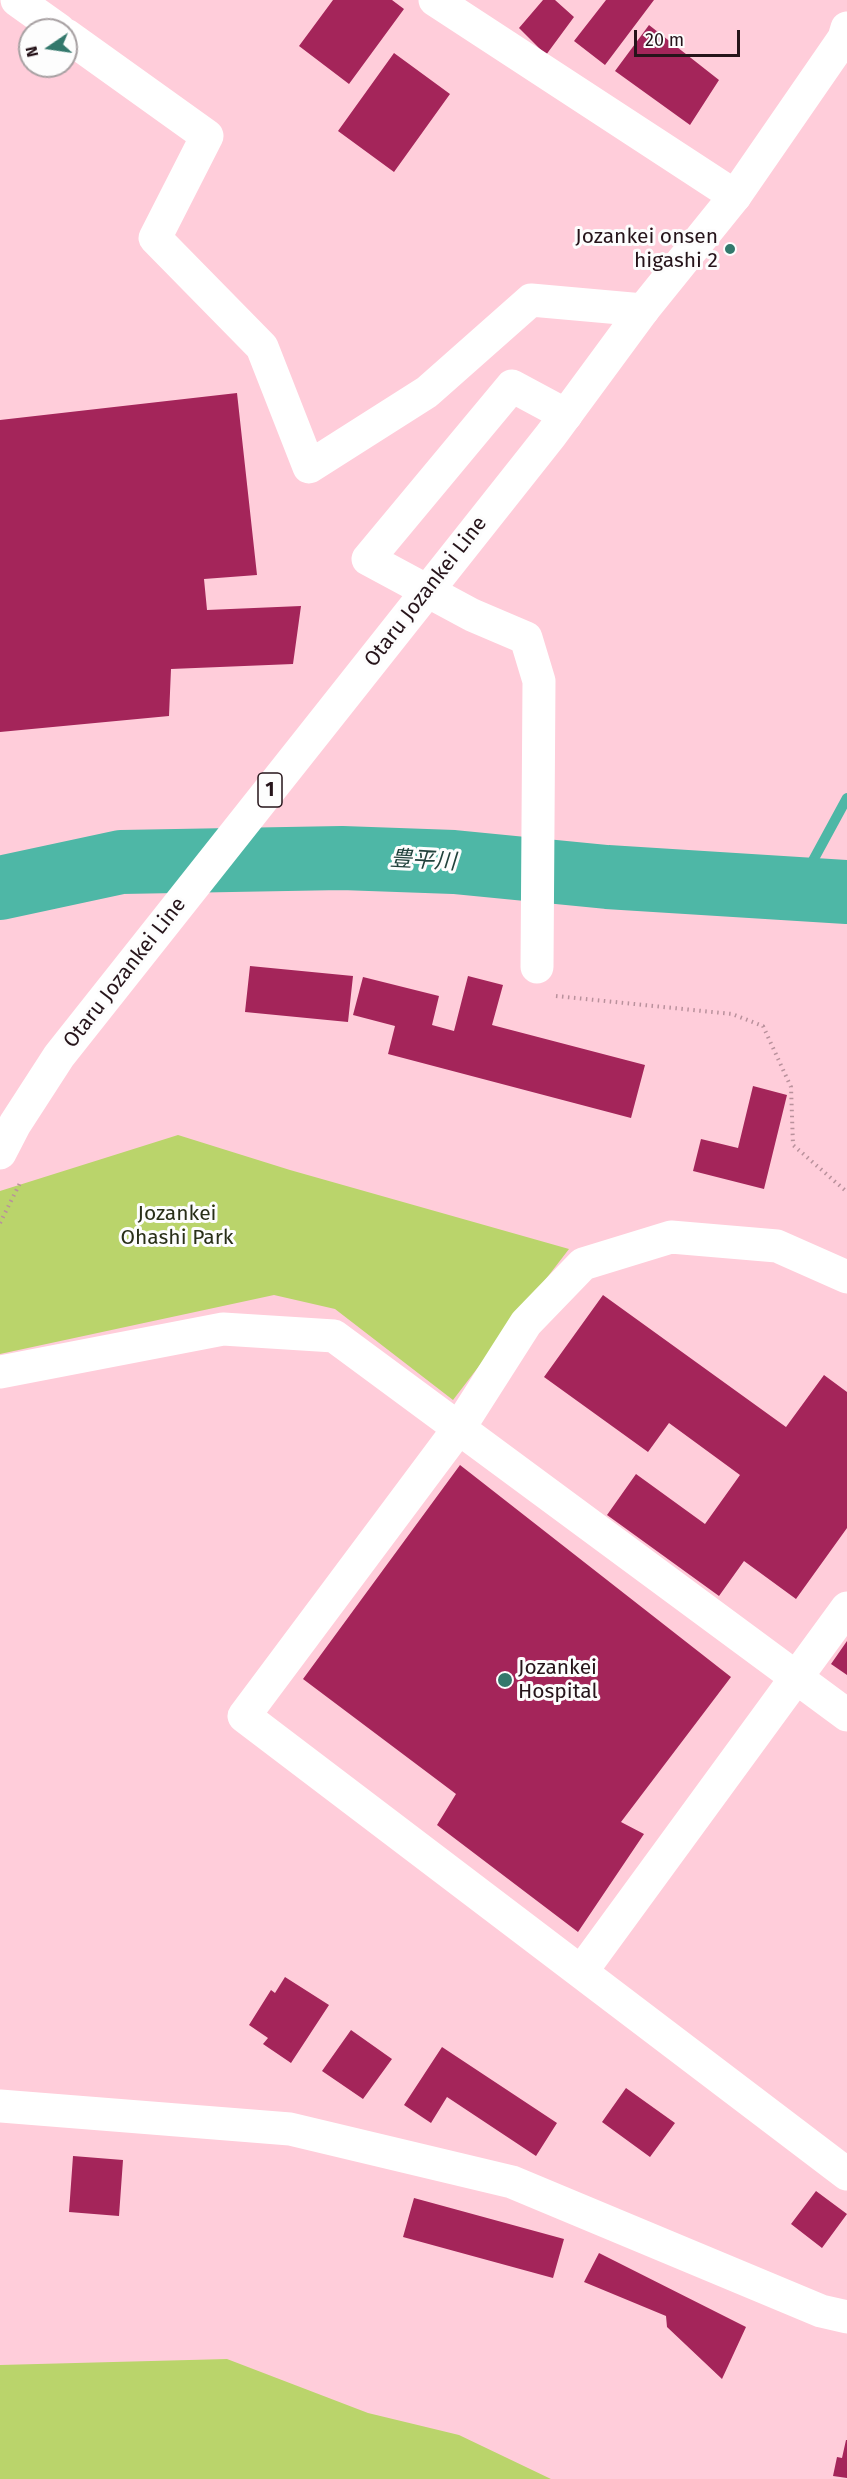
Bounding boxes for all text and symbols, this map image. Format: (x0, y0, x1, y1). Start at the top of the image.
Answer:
north arrow (18, 18, 78, 78)
scale bar (637, 18, 744, 56)
text: 20 m (645, 29, 684, 51)
text: N (21, 44, 42, 59)
place label: Jozankei onsen higashi 2 (575, 224, 718, 274)
marker: Jozankei onsen higashi 2 (723, 242, 737, 256)
street label: Otaru Jozankei Line (359, 512, 493, 672)
road number: 1 (258, 773, 282, 807)
water label: 豊平川 (389, 846, 457, 876)
street label: Otaru Jozankei Line (58, 893, 192, 1053)
park label: Jozankei Ohashi Park (121, 1201, 233, 1251)
place label: Jozankei Hospital (518, 1655, 598, 1705)
marker: Jozankei Hospital (496, 1671, 514, 1689)

